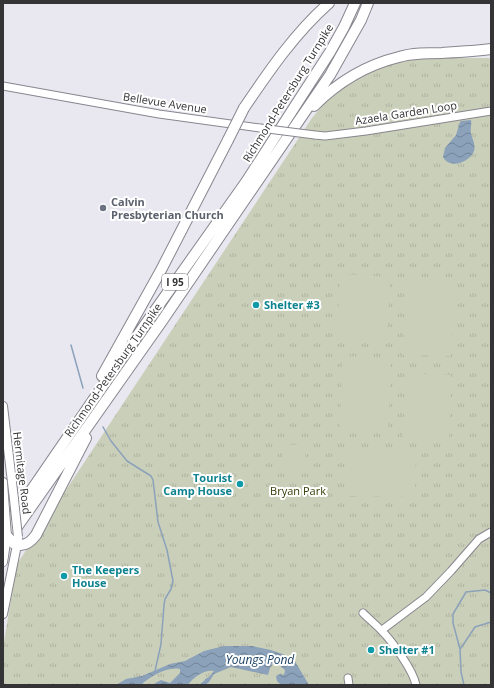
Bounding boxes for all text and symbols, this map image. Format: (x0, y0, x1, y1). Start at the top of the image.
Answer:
street label: Richmond-Petersburg Turnpike (239, 21, 336, 165)
street label: Bellevue Avenue (122, 88, 208, 117)
street label: Azaela Garden Loop (354, 97, 458, 128)
place label: Calvin Presbyterian Church (111, 194, 224, 222)
marker: Calvin Presbyterian Church (98, 203, 108, 213)
road number: I 95 (162, 274, 188, 290)
place label: Shelter #3 (264, 297, 320, 312)
street label: Richmond-Petersburg Turnpike (60, 300, 165, 440)
marker: Shelter #3 (251, 300, 261, 310)
street label: Hermitage Road (10, 431, 35, 515)
place label: Tourist Camp House (163, 470, 232, 498)
marker: Tourist Camp House (235, 479, 245, 489)
park label: Bryan Park (270, 483, 326, 498)
place label: The Keepers House (72, 562, 140, 590)
marker: The Keepers House (59, 571, 69, 581)
place label: Shelter #1 (379, 642, 435, 657)
marker: Shelter #1 (366, 645, 376, 655)
water label: Youngs Pond (226, 651, 295, 668)

